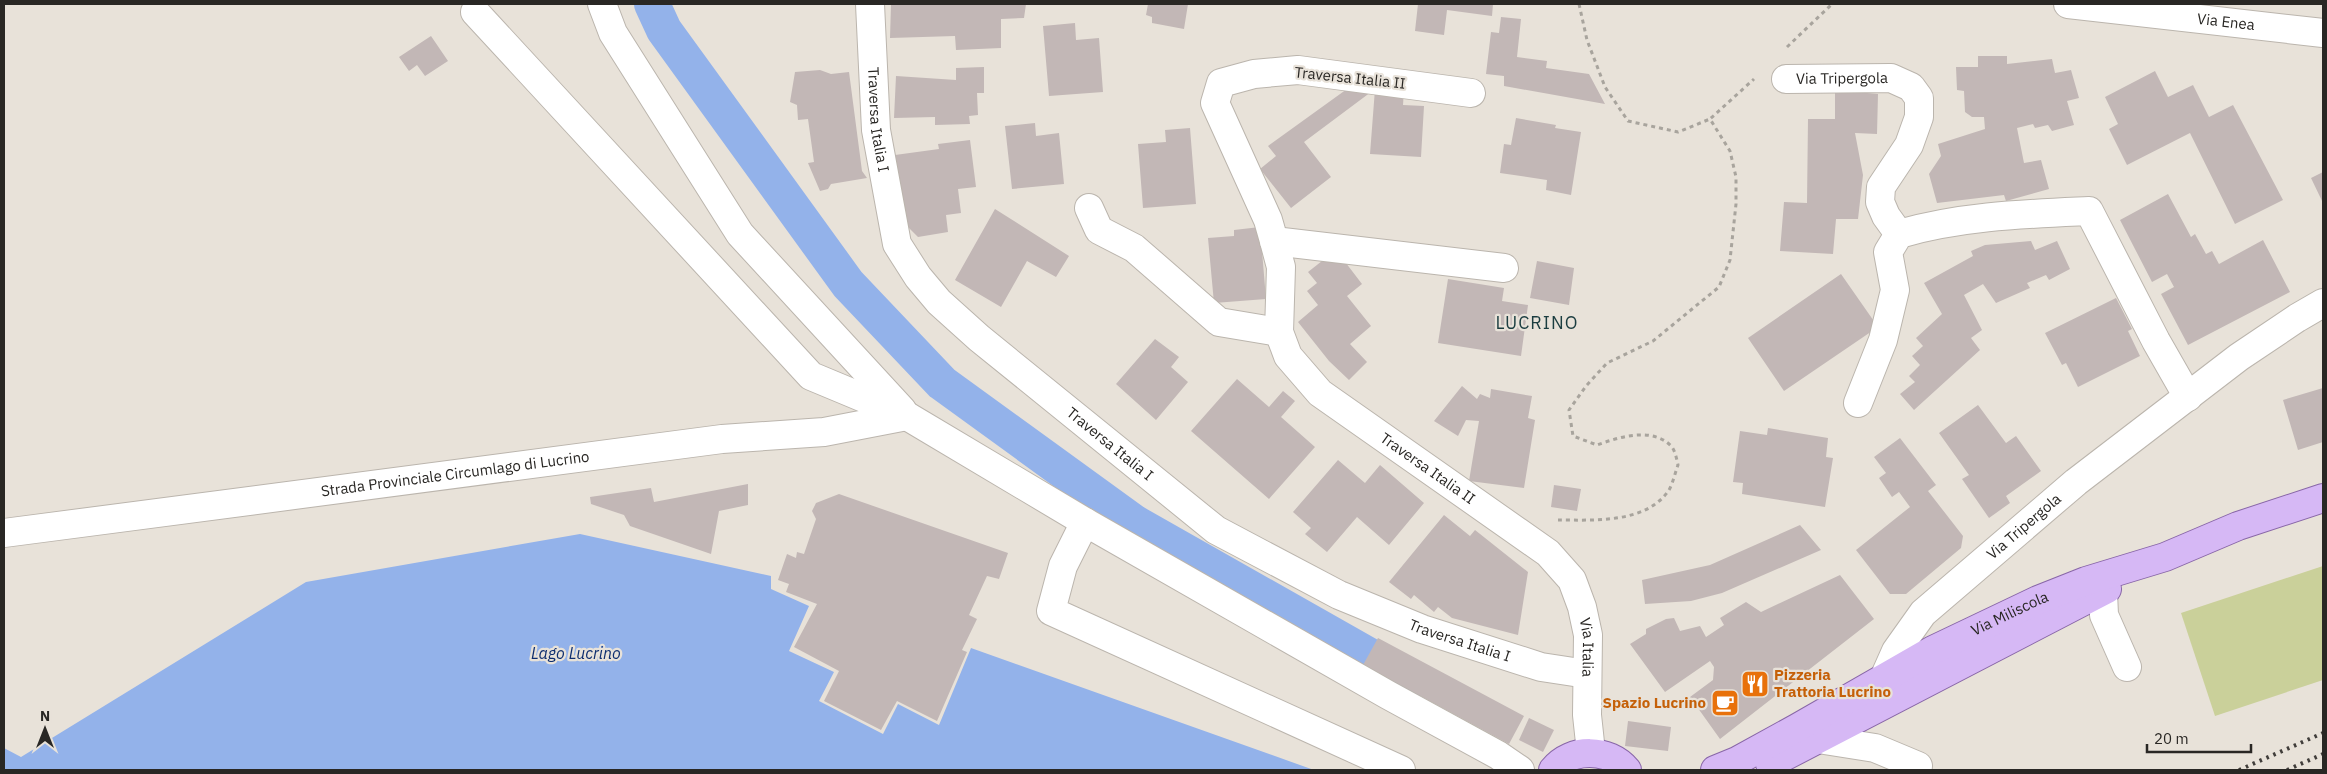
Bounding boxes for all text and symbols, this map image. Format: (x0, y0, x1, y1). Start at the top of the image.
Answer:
street label: Via Enea (2196, 9, 2256, 34)
street label: Traversa Italia II (1293, 62, 1407, 93)
street label: Traversa Italia I (864, 67, 894, 174)
street label: Via Tripergola (1796, 68, 1888, 88)
district label: LUCRINO (1495, 311, 1579, 334)
street label: Traversa Italia I (1063, 403, 1157, 484)
street label: Traversa Italia II (1377, 428, 1479, 508)
street label: Strada Provinciale Circumlago di Lucrino (320, 446, 590, 500)
street label: Via Tripergola (1982, 489, 2065, 563)
street label: Via Miliscola (1968, 587, 2051, 640)
street label: Traversa Italia I (1406, 615, 1513, 666)
street label: Via Italia (1576, 616, 1598, 677)
water label: Lago Lucrino (531, 643, 621, 663)
place label: Pizzeria Trattoria Lucrino (1774, 665, 1891, 701)
restaurant icon: Pizzeria Trattoria Lucrino (1740, 669, 1770, 699)
cafe icon: Spazio Lucrino (1710, 688, 1740, 718)
place label: Spazio Lucrino (1603, 693, 1706, 712)
north arrow (20, 704, 70, 754)
text: N (40, 707, 50, 725)
scale bar (2147, 722, 2251, 754)
text: 20 m (2154, 729, 2189, 748)

